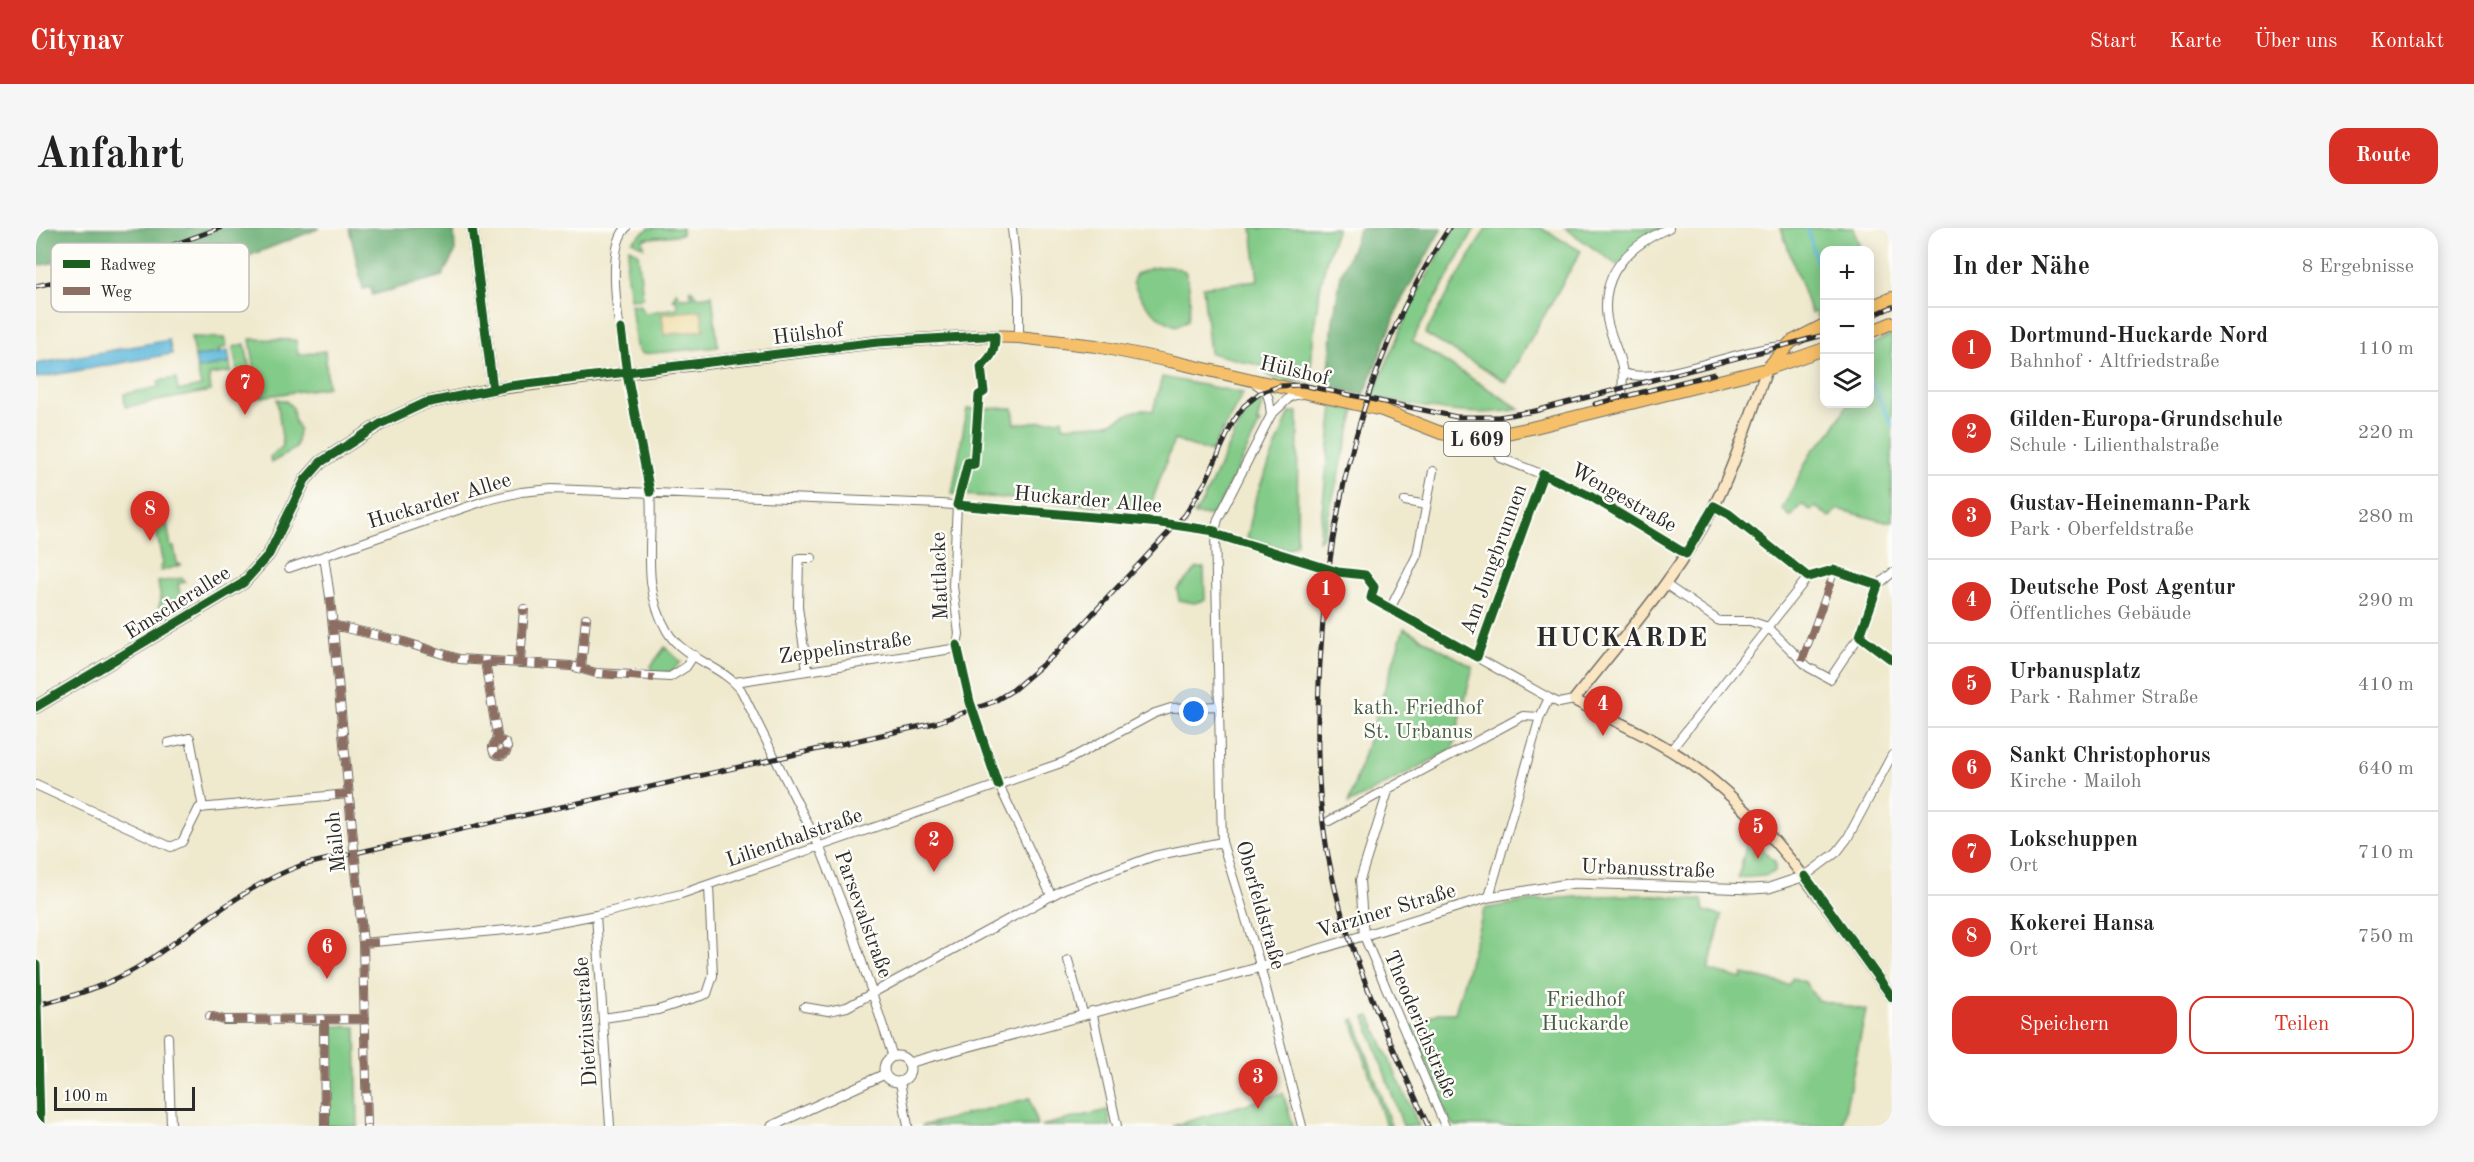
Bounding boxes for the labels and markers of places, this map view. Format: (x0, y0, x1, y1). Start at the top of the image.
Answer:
pin: 7 (226, 366, 264, 415)
pin: 8 (130, 492, 170, 541)
pin: 1 (1306, 572, 1346, 621)
pin: 4 (1584, 686, 1622, 736)
pin: 5 (1738, 810, 1778, 859)
pin: 2 (914, 822, 954, 872)
pin: 6 (308, 930, 346, 979)
pin: 3 (1238, 1060, 1278, 1109)

